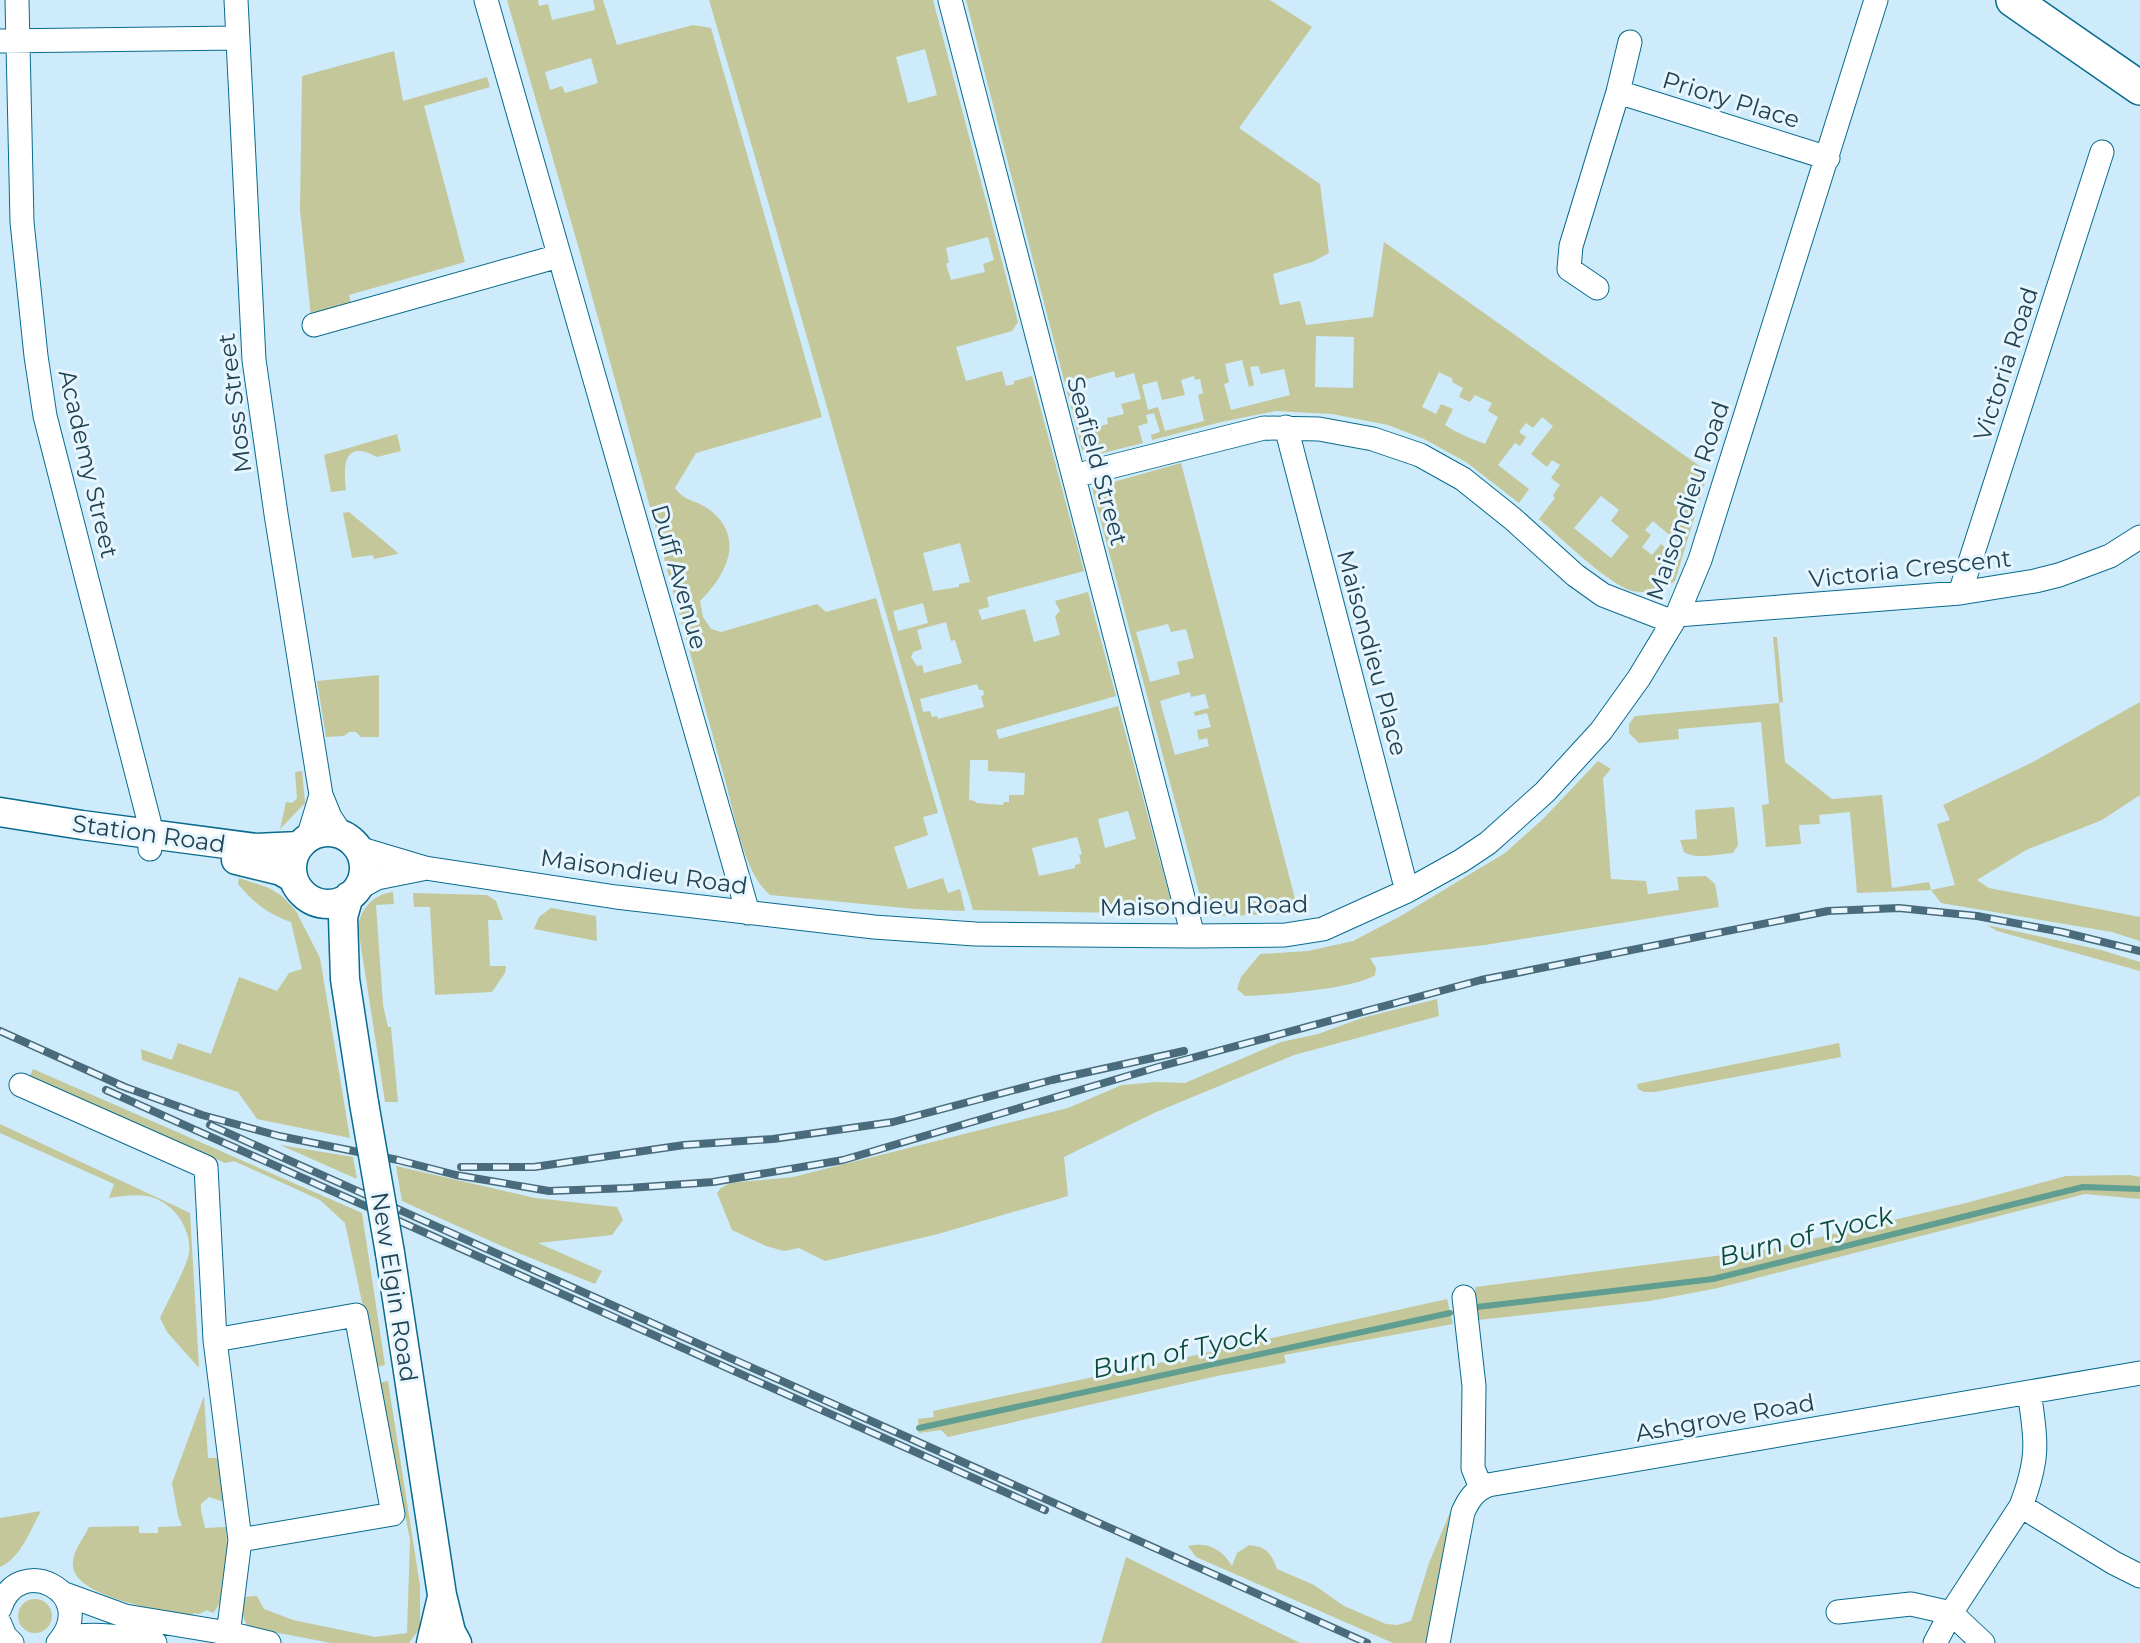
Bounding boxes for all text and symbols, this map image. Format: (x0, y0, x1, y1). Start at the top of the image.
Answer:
street label: Priory Place (1659, 65, 1803, 134)
street label: Victoria Road (1967, 283, 2044, 444)
street label: Moss Street (212, 331, 257, 474)
street label: Academy Street (53, 367, 124, 561)
street label: Seafield Street (1061, 373, 1134, 549)
street label: Maisondieu Road (1640, 397, 1735, 604)
street label: Duff Avenue (645, 501, 714, 653)
street label: Victoria Crescent (1807, 543, 2013, 594)
street label: Maisondieu Place (1331, 547, 1414, 759)
street label: Station Road (70, 808, 228, 859)
street label: Maisondieu Road (539, 843, 750, 900)
street label: Maisondieu Road (1099, 889, 1309, 922)
street label: New Elgin Road (365, 1190, 424, 1384)
water label: Burn of Tyock (1716, 1199, 1898, 1273)
water label: Burn of Tyock (1089, 1316, 1272, 1385)
street label: Ashgrove Road (1633, 1387, 1817, 1448)

